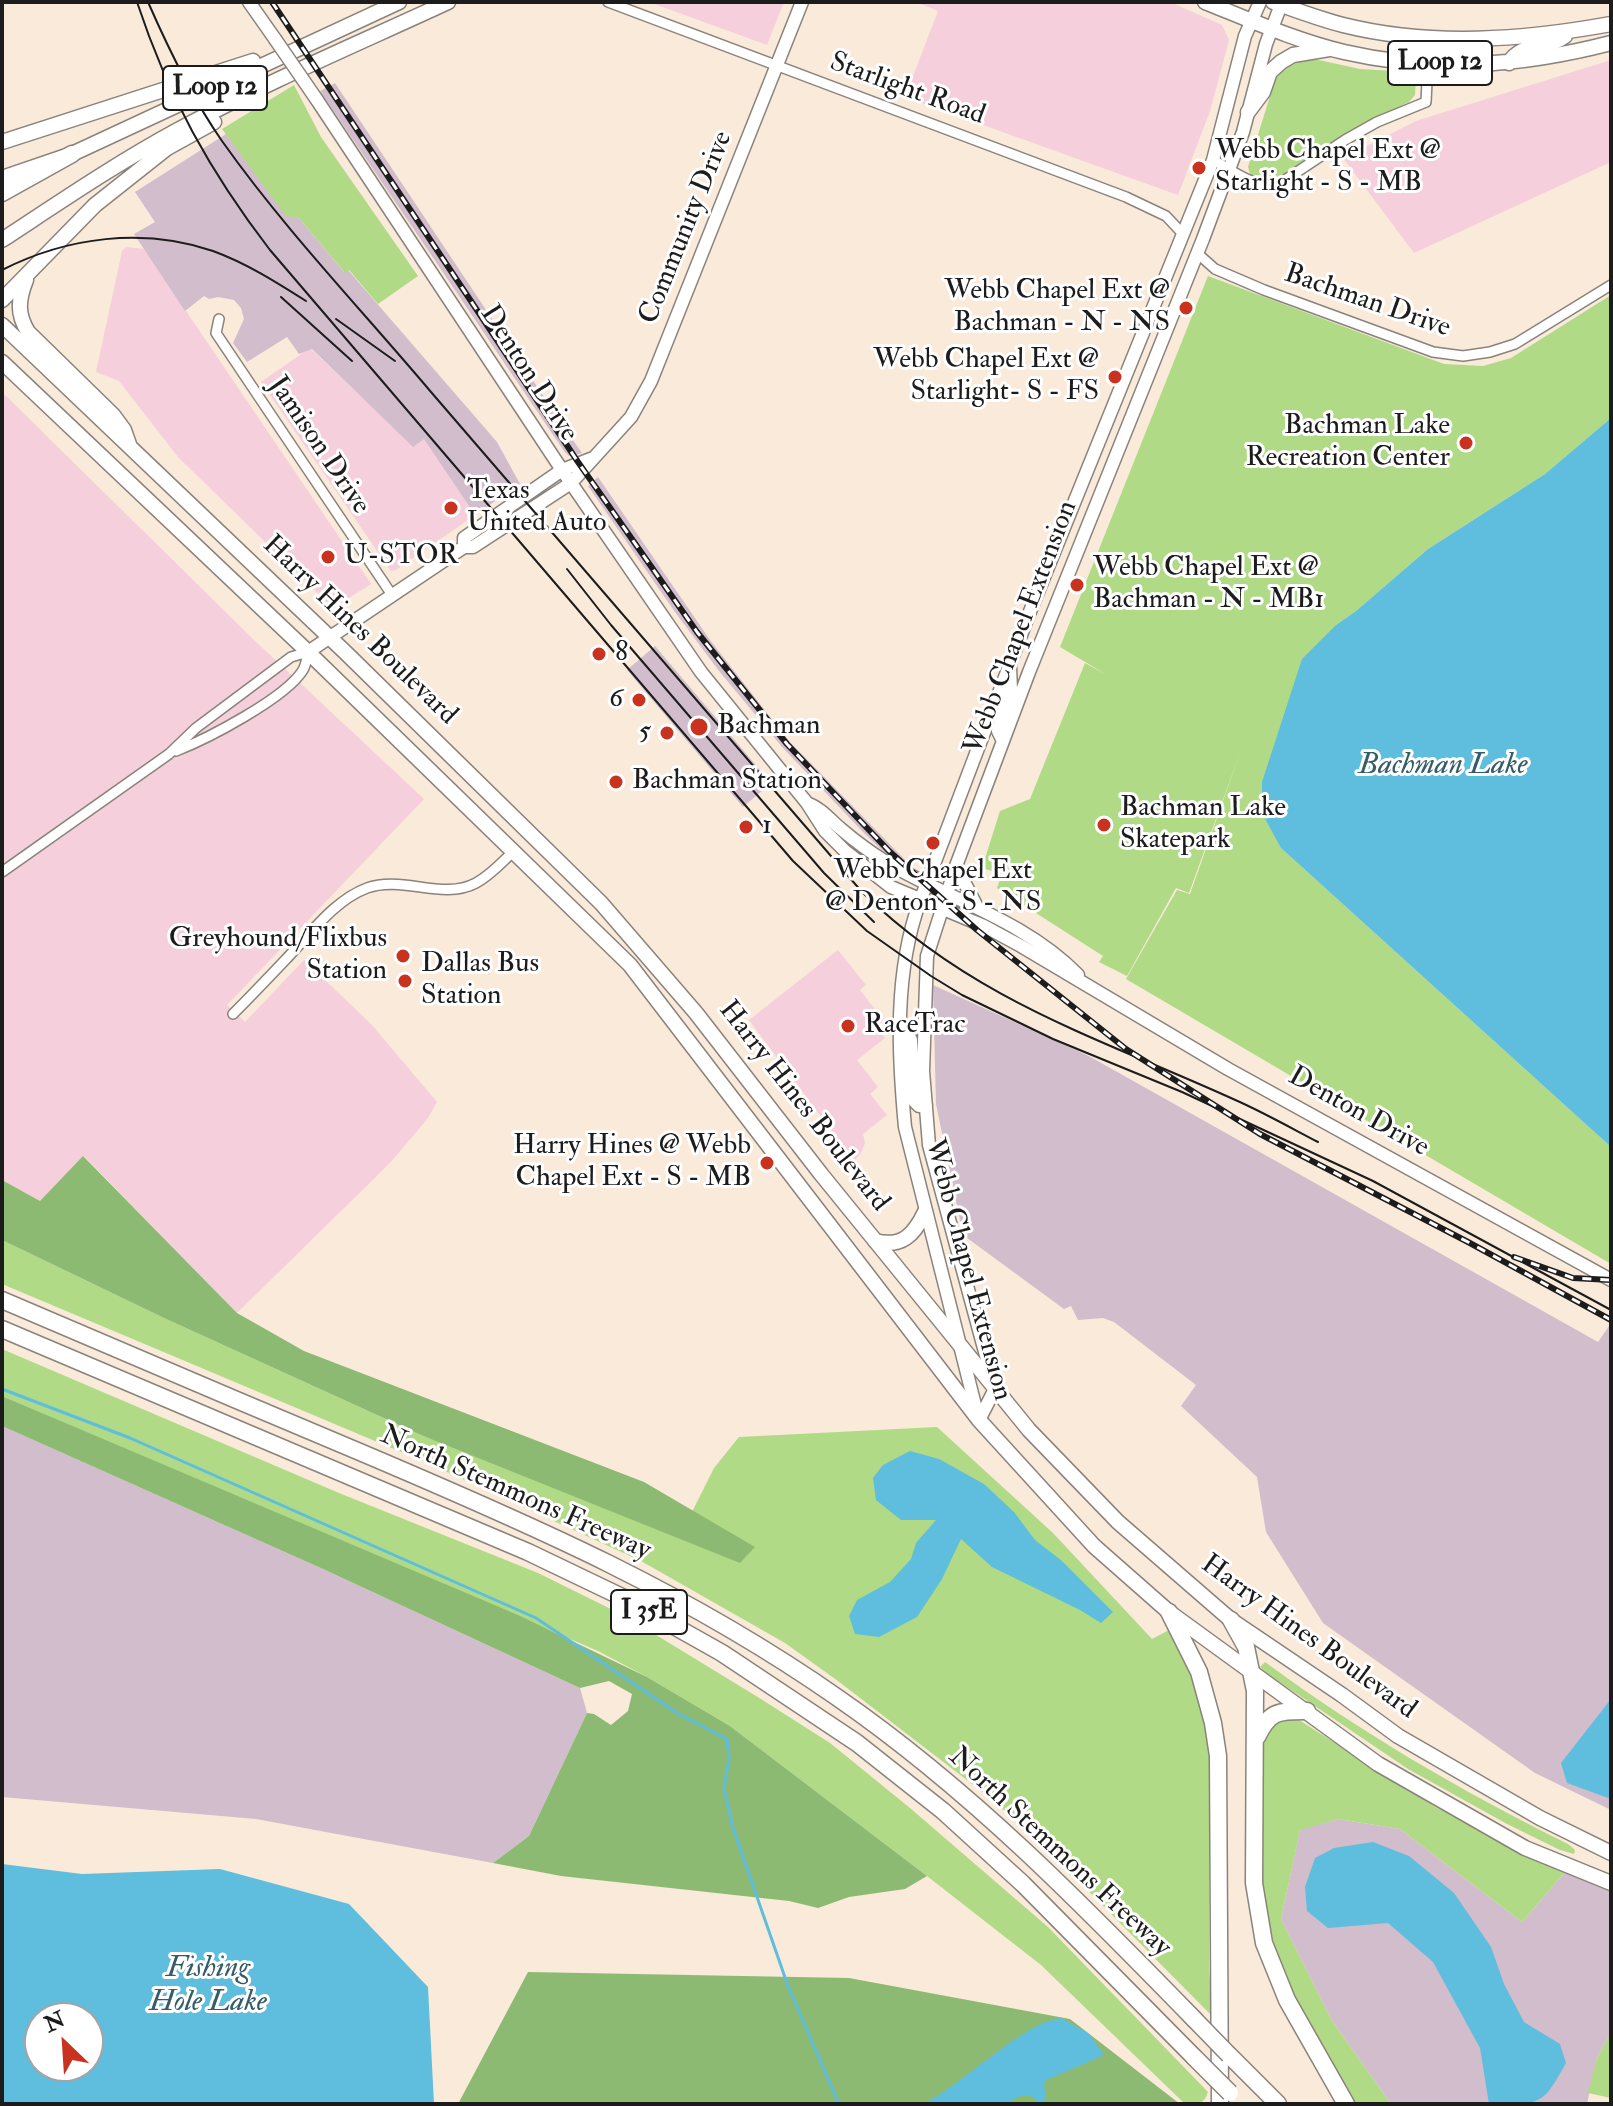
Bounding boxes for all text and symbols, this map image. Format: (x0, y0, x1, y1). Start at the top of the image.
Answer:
road number: Loop 12 (1388, 41, 1492, 85)
street label: Starlight Road (825, 46, 989, 134)
road number: Loop 12 (163, 66, 267, 110)
street label: Community Drive (633, 127, 741, 329)
place label: Webb Chapel Ext @ Starlight - S - MB (1215, 135, 1441, 201)
marker: Webb Chapel Ext @ Starlight - S - MB (1190, 159, 1208, 177)
street label: Bachman Drive (1280, 258, 1454, 346)
place label: Webb Chapel Ext @ Bachman - N - NS (944, 275, 1170, 341)
marker: Webb Chapel Ext @ Bachman - N - NS (1177, 299, 1195, 317)
street label: Denton Drive (472, 300, 584, 448)
place label: Webb Chapel Ext @ Starlight- S - FS (873, 344, 1099, 410)
marker: Webb Chapel Ext @ Starlight- S - FS (1106, 368, 1124, 386)
street label: Jamison Drive (260, 371, 376, 521)
place label: Bachman Lake Recreation Center (1246, 410, 1450, 476)
marker: Bachman Lake Recreation Center (1457, 434, 1475, 452)
place label: Texas United Auto (467, 475, 606, 541)
street label: Webb Chapel Extension (958, 496, 1086, 760)
marker: Texas United Auto (442, 499, 460, 517)
street label: Harry Hines Boulevard (254, 529, 464, 733)
place label: U-STOR (344, 540, 458, 574)
marker: U-STOR (319, 548, 337, 566)
place label: Webb Chapel Ext @ Bachman - N - MB1 (1093, 552, 1324, 618)
marker: Webb Chapel Ext @ Bachman - N - MB1 (1068, 576, 1086, 594)
place label: 8 (615, 637, 628, 671)
marker: 8 (590, 645, 608, 663)
place label: 6 (609, 683, 623, 717)
marker: 6 (630, 691, 648, 709)
place label: Bachman (717, 710, 821, 744)
place label: 5 (639, 716, 651, 750)
marker: Bachman (688, 716, 710, 738)
marker: 5 (658, 724, 676, 742)
water label: Bachman Lake (1358, 749, 1528, 785)
place label: Bachman Station (632, 765, 822, 799)
marker: Bachman Station (607, 773, 625, 791)
place label: Bachman Lake Skatepark (1120, 792, 1286, 858)
place label: 1 (762, 810, 772, 844)
marker: Bachman Lake Skatepark (1095, 816, 1113, 834)
marker: 1 (737, 818, 755, 836)
marker: Webb Chapel Ext @ Denton - S - NS (924, 834, 942, 852)
place label: Webb Chapel Ext @ Denton - S - NS (825, 855, 1041, 921)
place label: Greyhound/Flixbus Station (169, 923, 387, 989)
marker: Greyhound/Flixbus Station (394, 947, 412, 965)
place label: Dallas Bus Station (421, 948, 539, 1014)
marker: Dallas Bus Station (396, 972, 414, 990)
street label: Harry Hines Boulevard (710, 995, 896, 1219)
place label: RaceTrac (864, 1009, 966, 1043)
marker: RaceTrac (839, 1017, 857, 1035)
street label: Denton Drive (1282, 1061, 1434, 1165)
place label: Harry Hines @ Webb Chapel Ext - S - MB (513, 1130, 751, 1196)
street label: Webb Chapel Extension (916, 1136, 1018, 1404)
marker: Harry Hines @ Webb Chapel Ext - S - MB (758, 1154, 776, 1172)
street label: North Stemmons Freeway (375, 1419, 655, 1569)
street label: Harry Hines Boulevard (1194, 1549, 1422, 1727)
road number: I 35E (611, 1590, 687, 1634)
street label: North Stemmons Freeway (941, 1741, 1177, 1965)
water label: Fishing Hole Lake (149, 1952, 267, 2022)
north arrow (24, 2002, 104, 2082)
text: N (40, 2005, 70, 2039)

